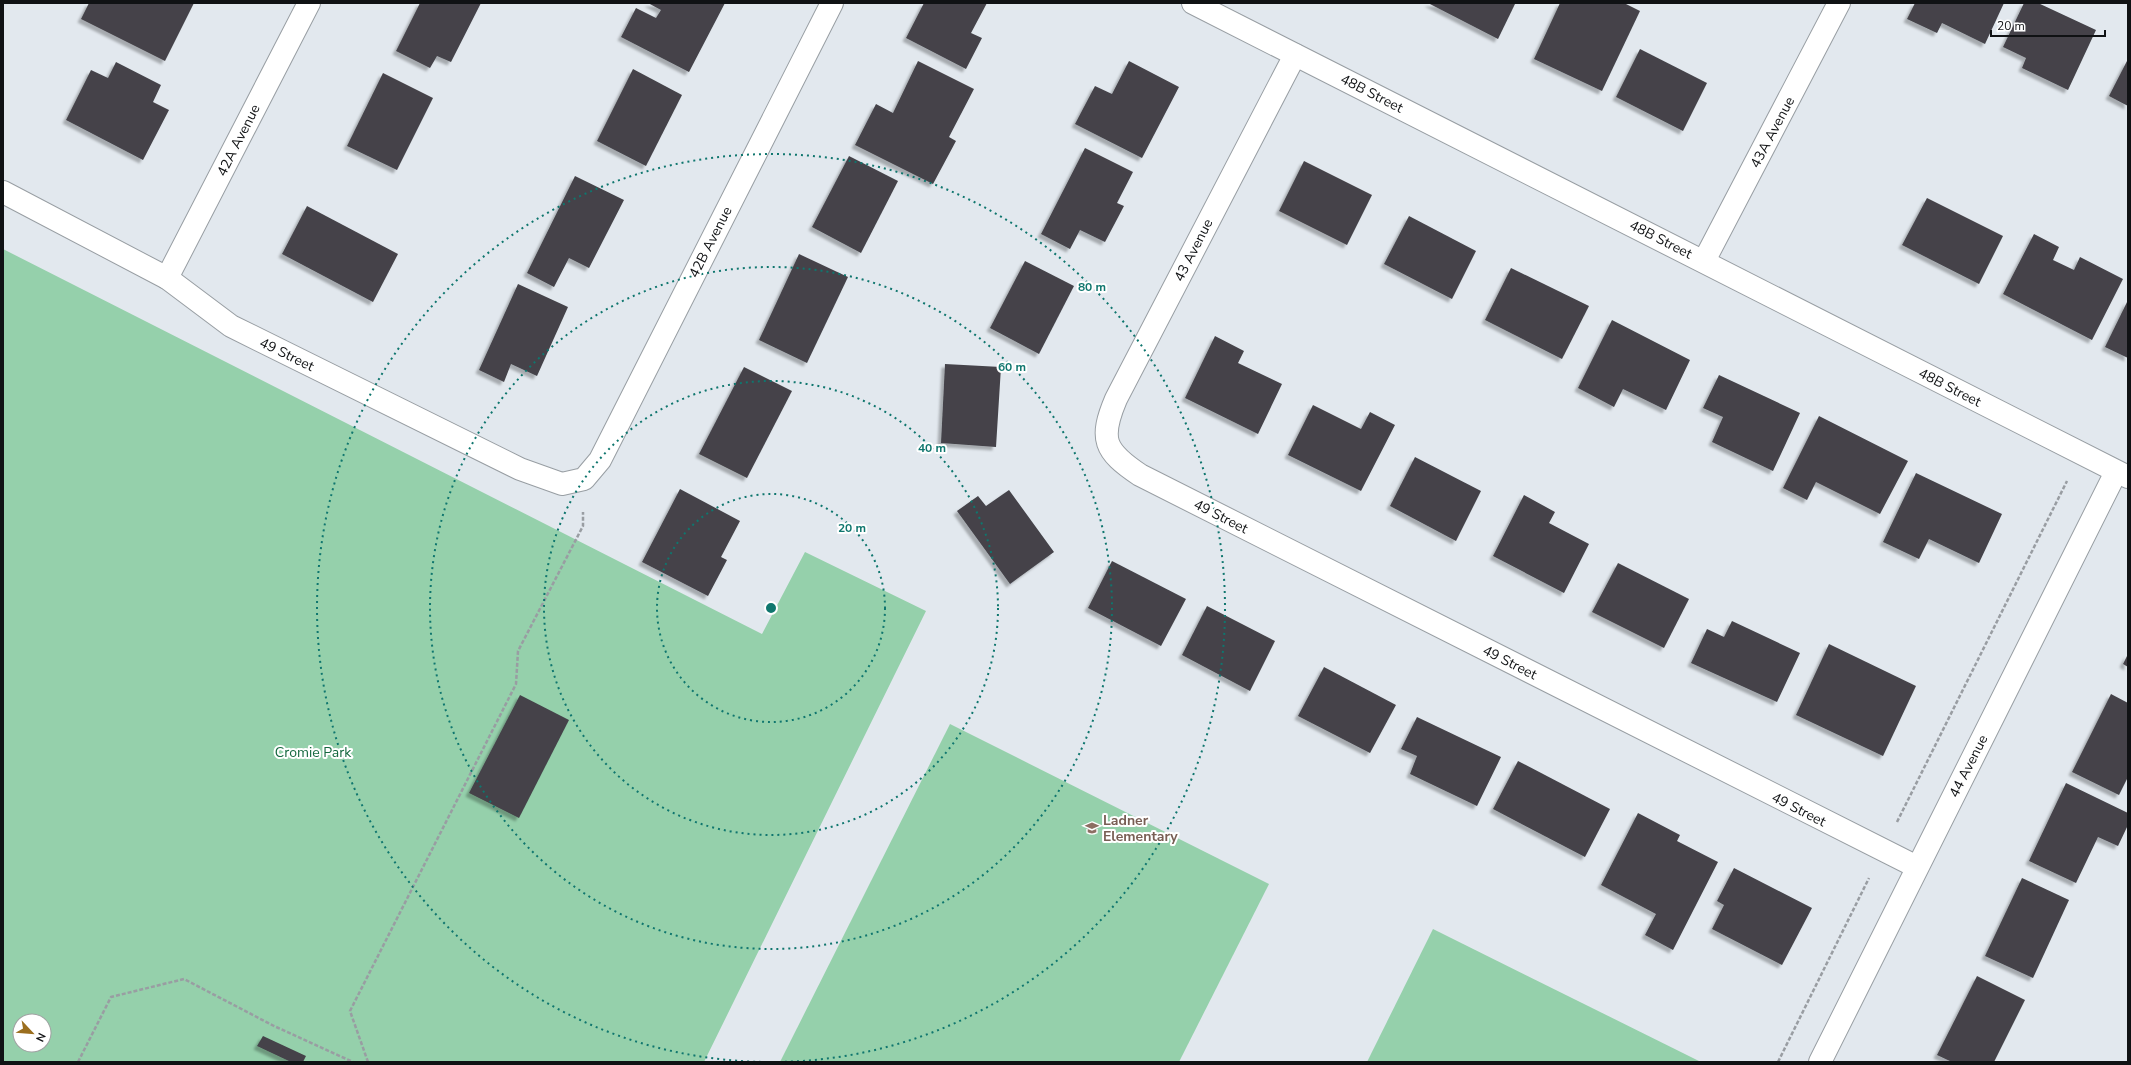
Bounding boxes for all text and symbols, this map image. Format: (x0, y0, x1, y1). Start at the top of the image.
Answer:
scale bar (1991, 12, 2105, 38)
text: 20 m (1997, 18, 2025, 34)
street label: 48B Street (1337, 70, 1406, 117)
street label: 43A Avenue (1746, 93, 1799, 171)
street label: 42A Avenue (212, 101, 265, 179)
street label: 42B Avenue (684, 203, 737, 281)
street label: 43 Avenue (1170, 216, 1217, 285)
street label: 48B Street (1626, 216, 1695, 263)
text: 80 m (1078, 279, 1106, 295)
street label: 49 Street (256, 333, 317, 376)
text: 60 m (998, 359, 1026, 375)
street label: 48B Street (1915, 364, 1984, 411)
text: 40 m (918, 440, 946, 456)
street label: 49 Street (1190, 495, 1251, 538)
text: 20 m (838, 520, 866, 536)
centre of rings (764, 601, 778, 615)
street label: 49 Street (1479, 641, 1540, 684)
street label: 44 Avenue (1945, 732, 1992, 801)
park label: Cromie Park (275, 743, 352, 762)
street label: 49 Street (1768, 788, 1829, 831)
place label: Ladner Elementary (1103, 811, 1178, 846)
school or university icon: Ladner Elementary (1084, 820, 1100, 836)
north arrow (12, 1013, 52, 1053)
text: N (32, 1030, 49, 1044)

